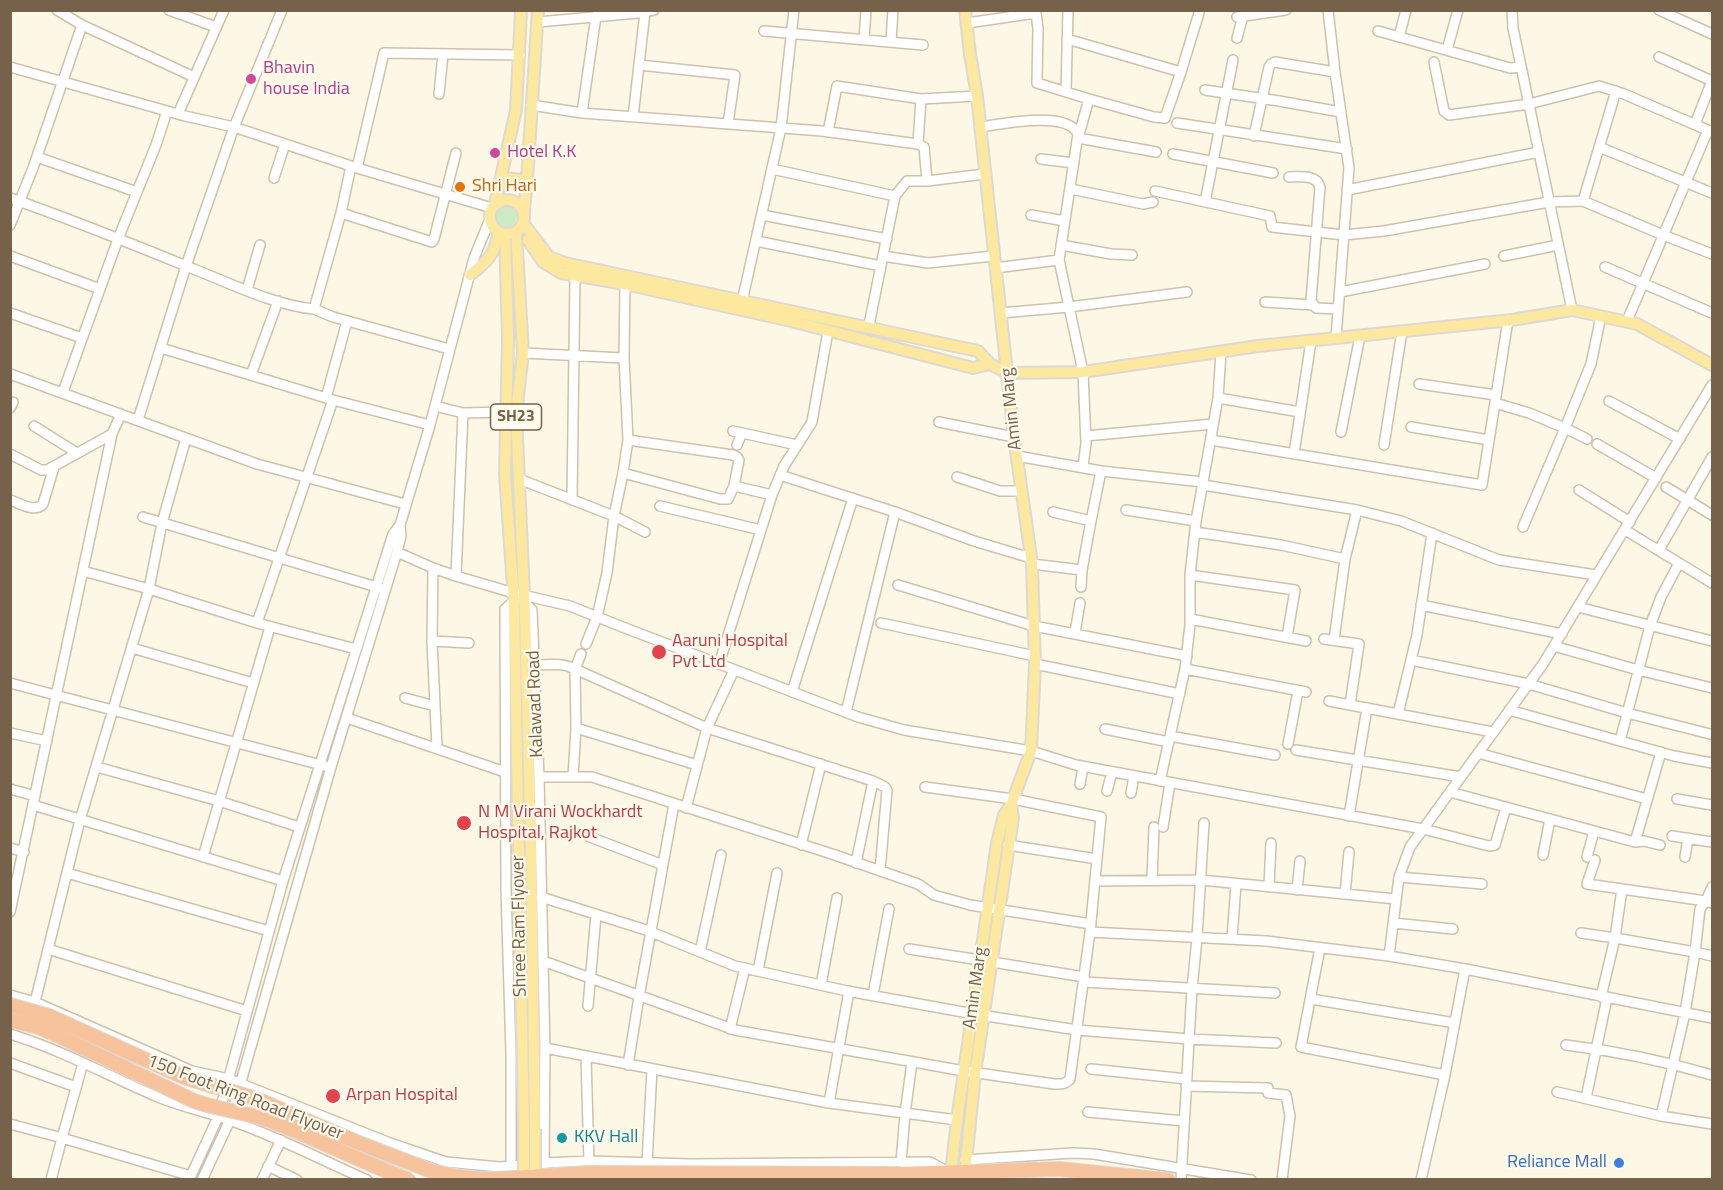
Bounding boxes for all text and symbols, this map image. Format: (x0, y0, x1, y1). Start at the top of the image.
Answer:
place label: Bhavin house India (263, 58, 350, 100)
marker: Bhavin house India (244, 72, 258, 86)
place label: Hotel K.K (507, 142, 576, 164)
marker: Hotel K.K (488, 146, 502, 160)
place label: Shri Hari (472, 176, 537, 198)
marker: Shri Hari (453, 180, 467, 194)
street label: Amin Marg (997, 367, 1027, 451)
road number: SH23 (490, 404, 542, 430)
place label: Aaruni Hospital Pvt Ltd (672, 631, 788, 674)
marker: Aaruni Hospital Pvt Ltd (650, 643, 668, 661)
street label: Kalawad Road (523, 650, 549, 758)
place label: N M Virani Wockhardt Hospital, Rajkot (478, 802, 643, 844)
marker: N M Virani Wockhardt Hospital, Rajkot (455, 814, 473, 832)
street label: Shree Ram Flyover (508, 855, 532, 997)
street label: Amin Marg (960, 945, 992, 1031)
street label: 150 Foot Ring Road Flyover (144, 1051, 346, 1145)
place label: Arpan Hospital (346, 1085, 458, 1107)
marker: Arpan Hospital (324, 1087, 342, 1105)
place label: KKV Hall (574, 1127, 638, 1149)
marker: KKV Hall (555, 1131, 569, 1145)
place label: Reliance Mall (1507, 1152, 1607, 1174)
marker: Reliance Mall (1612, 1156, 1626, 1170)

